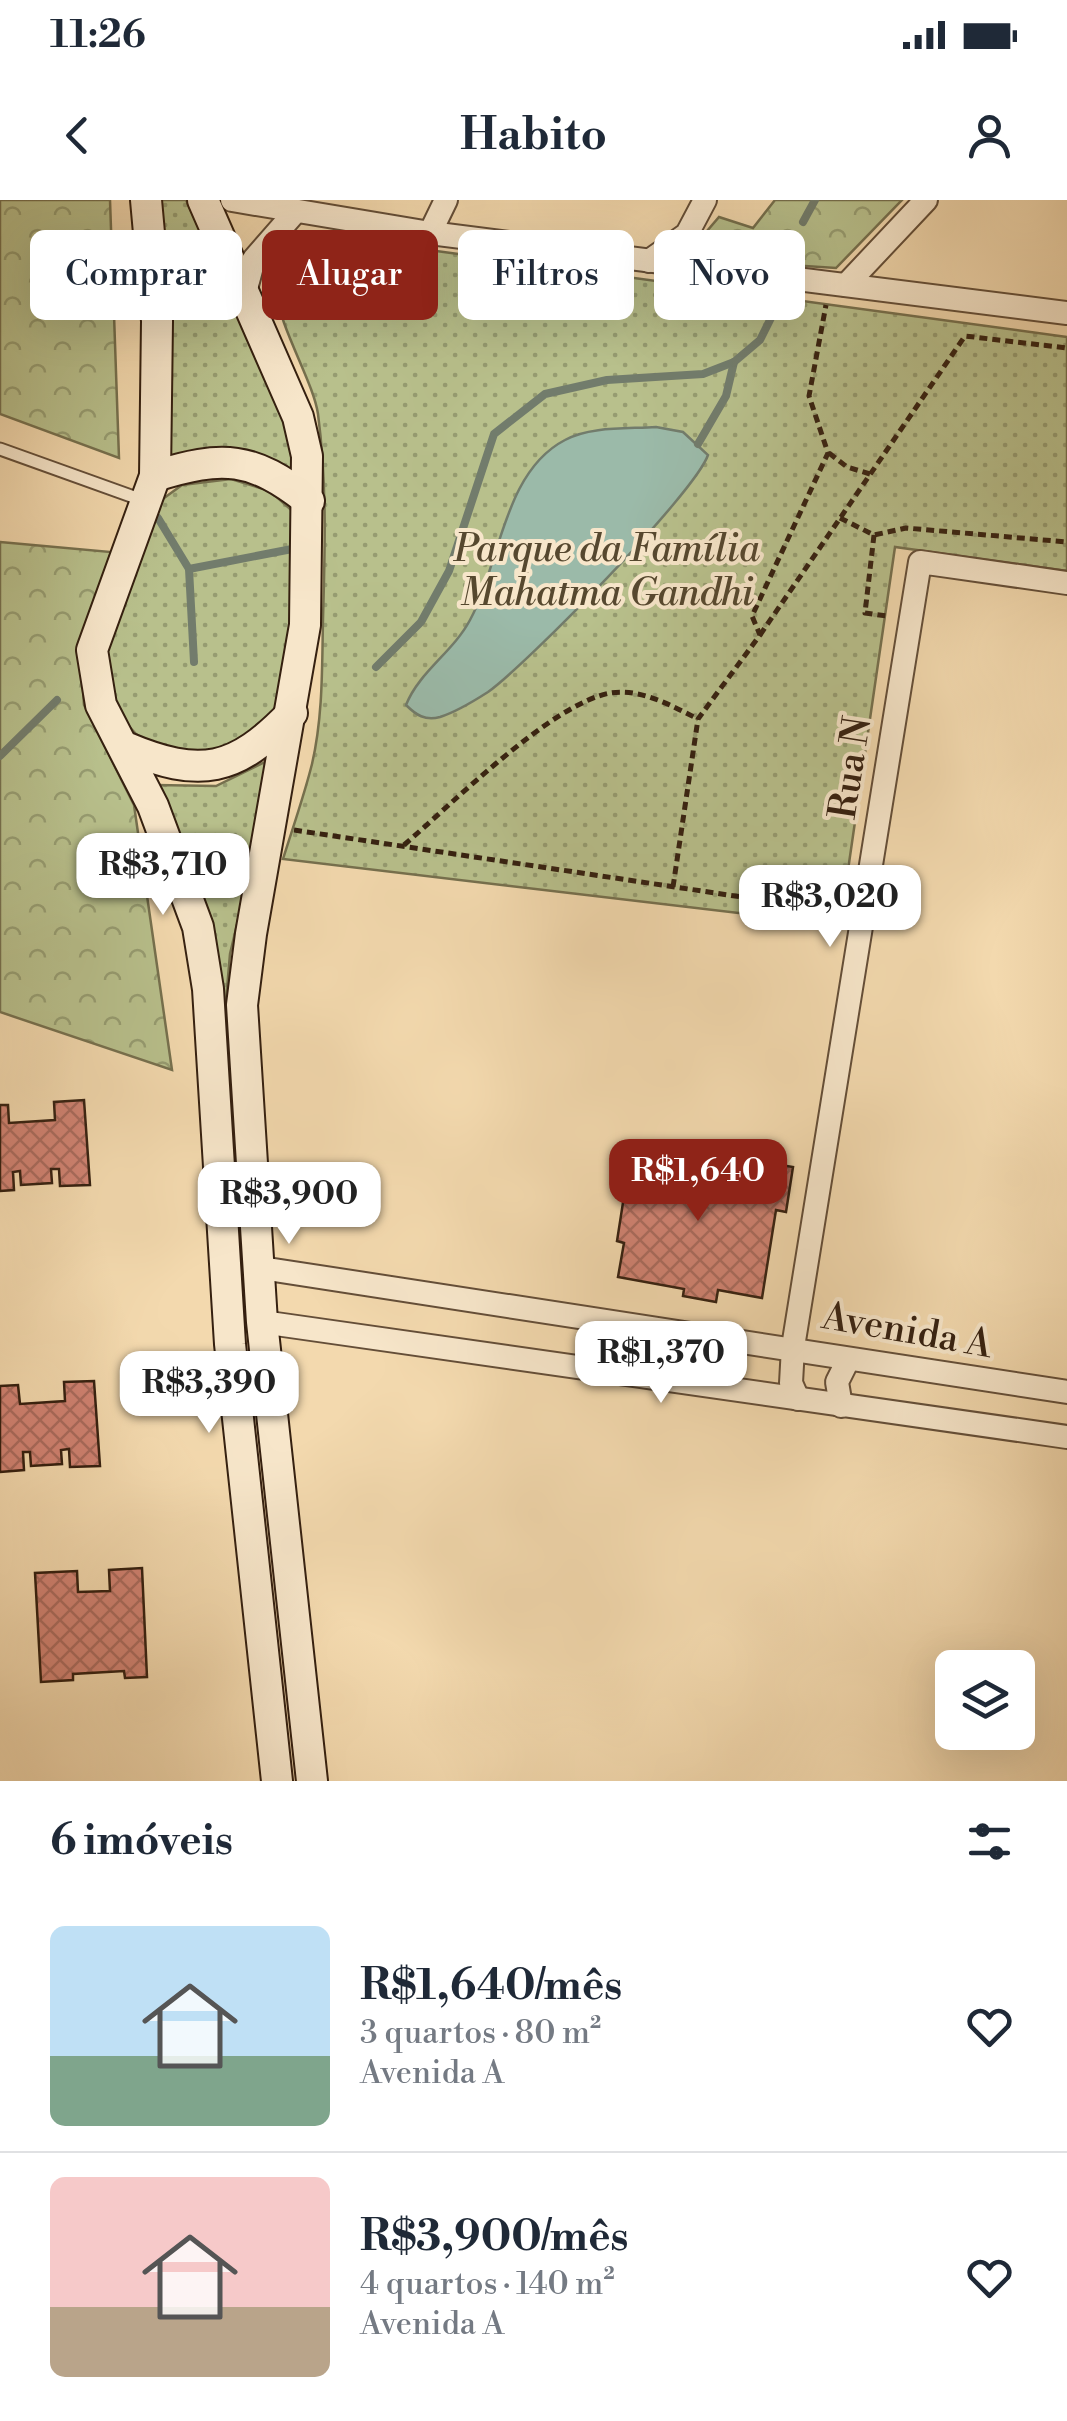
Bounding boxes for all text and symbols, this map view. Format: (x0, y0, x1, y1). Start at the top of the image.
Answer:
text: 11:26 (50, 12, 146, 59)
text: Habito (460, 107, 607, 164)
icon: back (50, 108, 105, 163)
icon: person (962, 108, 1017, 163)
chip: Comprar (30, 230, 242, 320)
chip: Alugar (262, 230, 438, 320)
chip: Filtros (458, 230, 634, 320)
chip: Novo (654, 230, 805, 320)
park label: Parque da Família Mahatma Gandhi (453, 526, 761, 617)
street label: Rua N (820, 713, 882, 823)
pin: R$3,710 (71, 833, 255, 918)
text: R$3,710 (98, 845, 228, 885)
pin: R$3,020 (738, 865, 922, 950)
text: R$3,020 (761, 877, 899, 917)
pin: R$1,640 (606, 1139, 790, 1224)
text: R$1,640 (631, 1151, 765, 1191)
pin: R$3,900 (197, 1162, 381, 1247)
text: R$3,900 (220, 1174, 358, 1214)
street label: Avenida A (817, 1293, 997, 1369)
pin: R$1,370 (569, 1321, 753, 1406)
text: R$1,370 (597, 1333, 725, 1373)
pin: R$3,390 (117, 1351, 301, 1436)
text: R$3,390 (142, 1363, 276, 1403)
map controls (935, 1650, 1035, 1750)
button: layers (935, 1650, 1035, 1750)
icon: filters (962, 1814, 1017, 1869)
text: 6 imóveis (50, 1815, 233, 1868)
text: R$1,640/mês (360, 1960, 622, 2013)
icon: home (130, 1966, 250, 2086)
icon: heart (962, 1999, 1017, 2054)
text: 3 quartos · 80 m² (360, 2013, 601, 2053)
text: Avenida A (360, 2053, 505, 2093)
text: R$3,900/mês (360, 2211, 629, 2264)
icon: home (130, 2217, 250, 2337)
icon: heart (962, 2250, 1017, 2305)
text: 4 quartos · 140 m² (360, 2264, 615, 2304)
text: Avenida A (360, 2304, 505, 2344)

